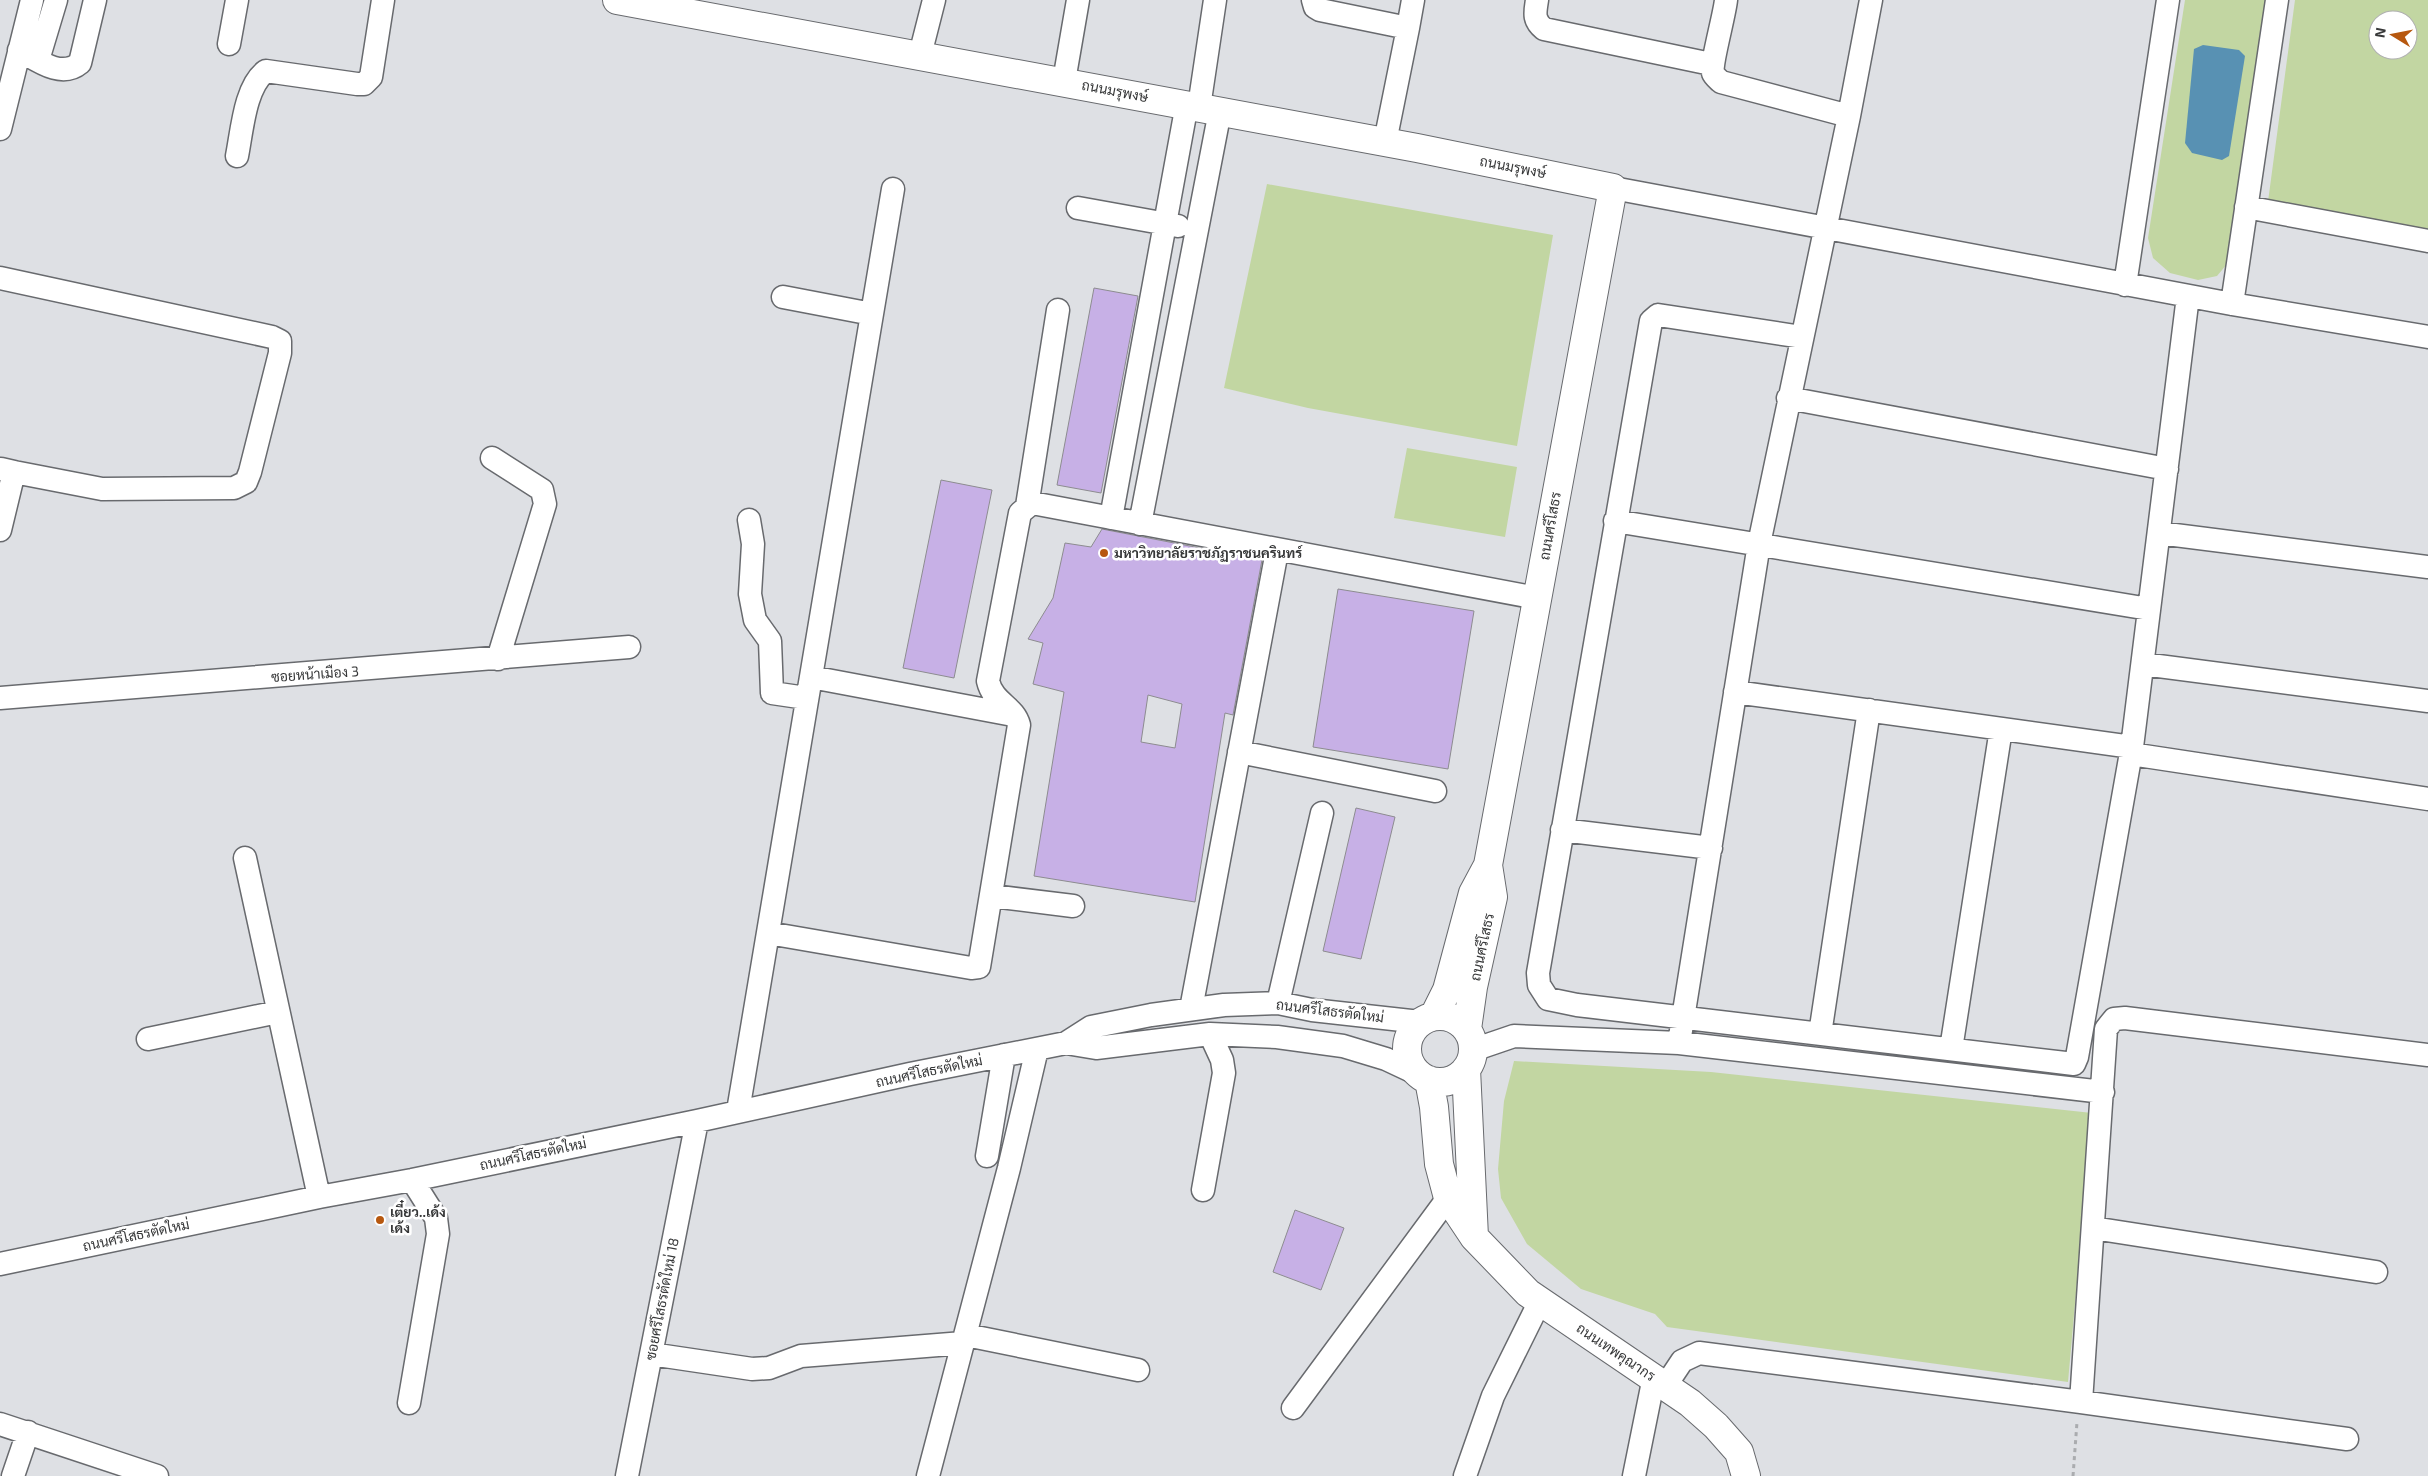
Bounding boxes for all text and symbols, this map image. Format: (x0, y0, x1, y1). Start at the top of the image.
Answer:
north arrow (2368, 10, 2418, 60)
text: N (2370, 26, 2389, 39)
street label: ถนนมรุพงษ์ (1080, 76, 1150, 107)
street label: ถนนมรุพงษ์ (1478, 152, 1548, 183)
street label: ถนนศรีโสธร (1535, 490, 1564, 561)
place label: มหาวิทยาลัยราชภัฏราชนครินทร์ (1114, 544, 1304, 562)
marker: มหาวิทยาลัยราชภัฏราชนครินทร์ (1098, 547, 1110, 559)
street label: ซอยหน้าเมือง 3 (271, 662, 359, 685)
street label: ถนนศรีโสธร (1466, 911, 1497, 982)
street label: ถนนศรีโสธรตัดใหม่ (1275, 995, 1385, 1026)
street label: ถนนศรีโสธรตัดใหม่ (874, 1051, 984, 1090)
street label: ถนนศรีโสธรตัดใหม่ (478, 1134, 588, 1173)
place label: เตี๋ยว..เด้ง เด้ง (390, 1199, 446, 1236)
marker: เตี๋ยว..เด้ง เด้ง (374, 1214, 386, 1226)
street label: ถนนศรีโสธรตัดใหม่ (81, 1215, 191, 1254)
street label: ซอยศรีโสธรตัดใหม่ 18 (641, 1236, 682, 1362)
street label: ถนนเทพคุณากร (1573, 1319, 1659, 1386)

